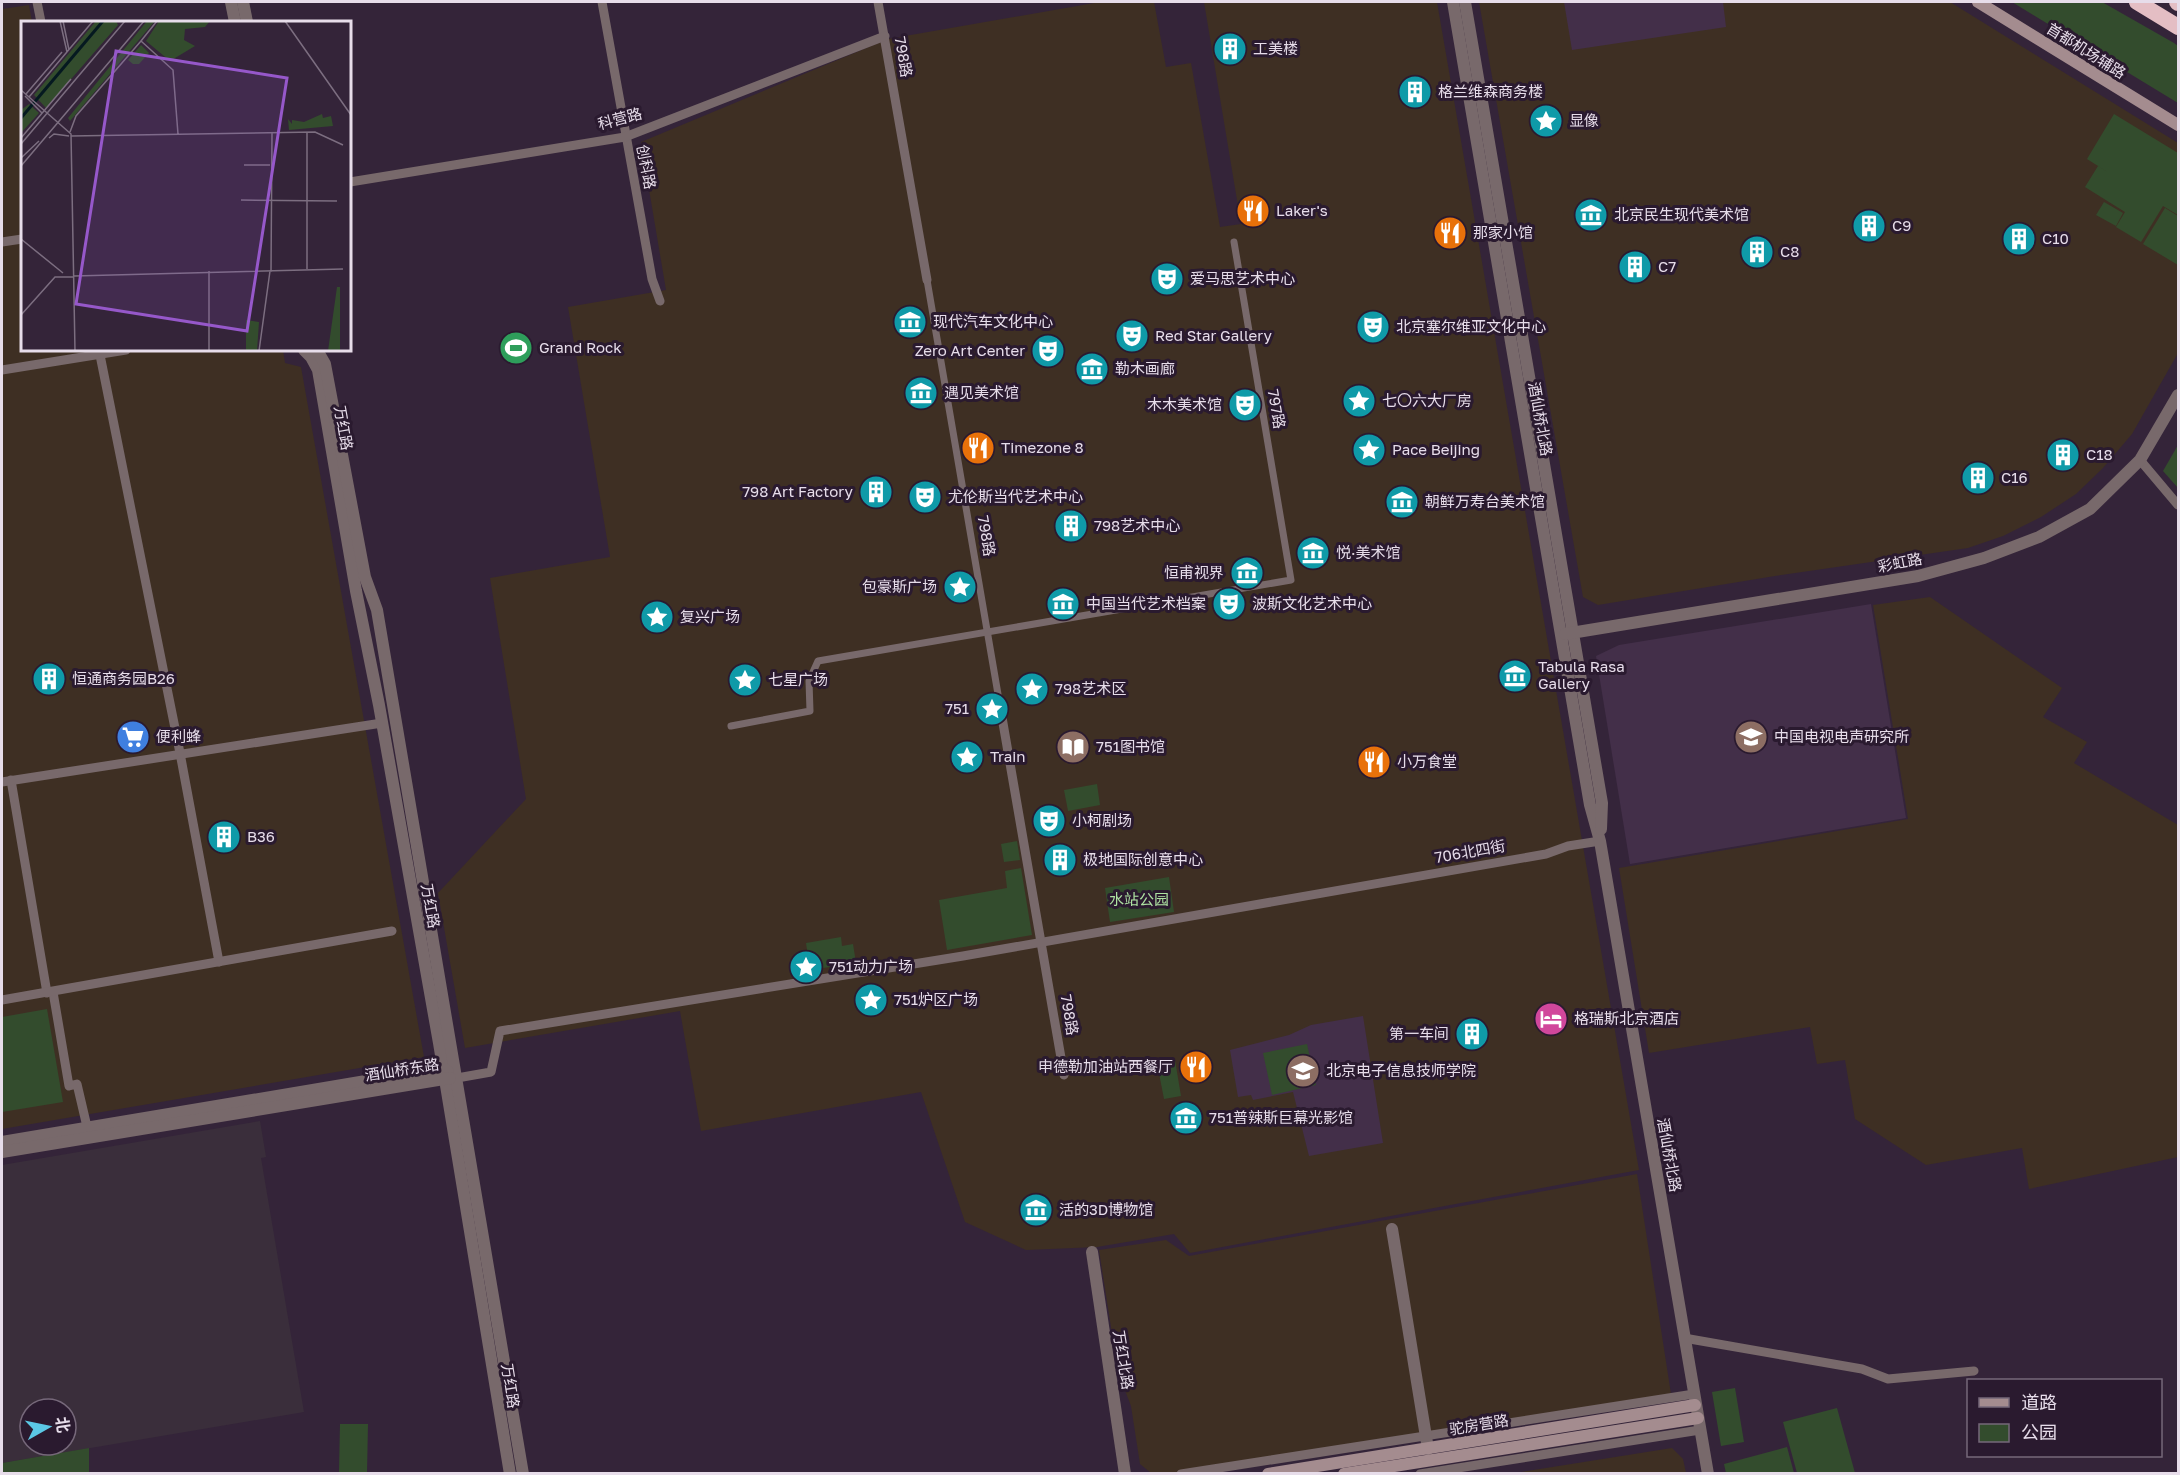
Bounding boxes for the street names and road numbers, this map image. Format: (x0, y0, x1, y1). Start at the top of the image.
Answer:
street label: 首都机场辅路 (2044, 19, 2129, 82)
street label: 798路 (892, 35, 916, 79)
street label: 科营路 (596, 104, 644, 133)
street label: 创科路 (634, 143, 660, 191)
street label: 酒仙桥北路 (1526, 380, 1556, 457)
street label: 797路 (1265, 388, 1289, 430)
street label: 万红路 (331, 404, 357, 452)
street label: 798路 (975, 514, 999, 558)
street label: 彩虹路 (1876, 549, 1924, 575)
street label: 706北四街 (1433, 836, 1507, 866)
street label: 万红路 (418, 882, 444, 930)
street label: 798路 (1058, 993, 1082, 1037)
street label: 酒仙桥东路 (363, 1054, 440, 1084)
street label: 酒仙桥北路 (1655, 1116, 1685, 1193)
street label: 万红北路 (1110, 1329, 1138, 1391)
street label: 万红路 (499, 1362, 523, 1409)
street label: 驼房营路 (1448, 1410, 1510, 1438)

